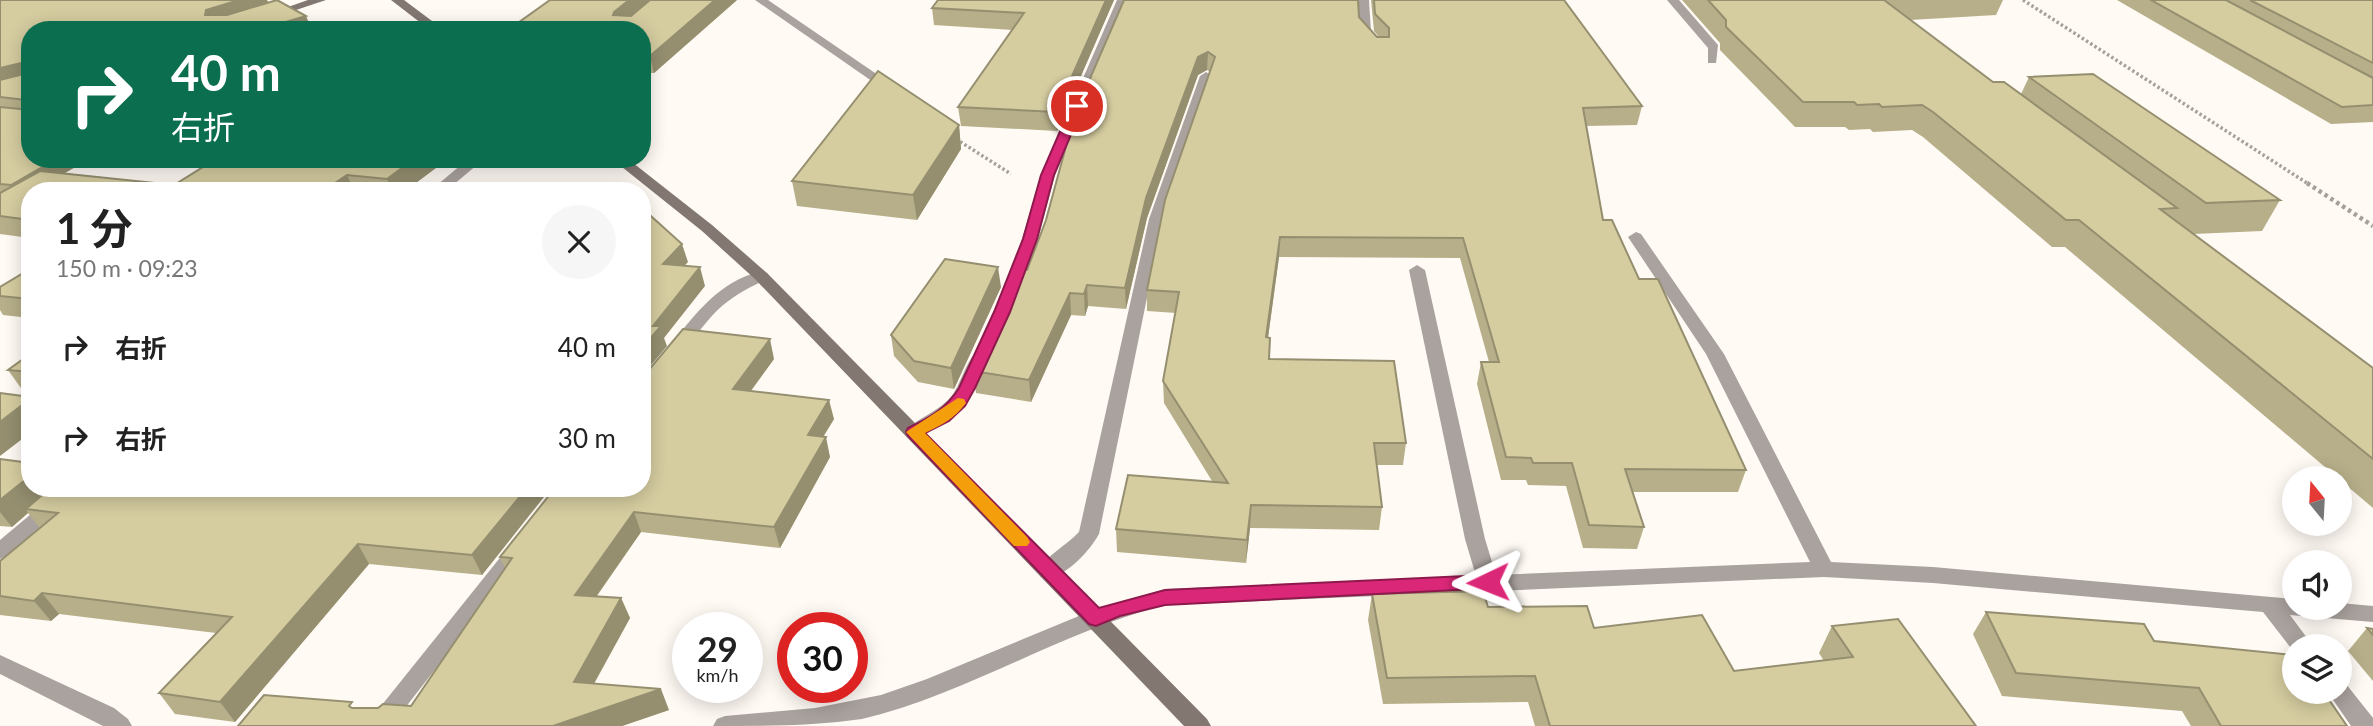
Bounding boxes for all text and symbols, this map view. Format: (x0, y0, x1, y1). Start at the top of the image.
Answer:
text: 40 m (171, 43, 281, 101)
icon: right (56, 49, 147, 140)
pin (1047, 76, 1107, 136)
icon: arrive (1058, 87, 1096, 125)
text: 右折 (171, 107, 235, 146)
text: 1 分 (56, 203, 133, 253)
button: close (542, 205, 616, 279)
text: 150 m · 09:23 (56, 254, 198, 282)
icon: right (56, 328, 94, 366)
text: 40 m (558, 331, 616, 363)
text: 右折 (115, 332, 167, 364)
icon: right (56, 419, 94, 457)
text: 30 m (558, 422, 616, 454)
text: 右折 (115, 423, 167, 455)
north arrow (2282, 466, 2352, 536)
map controls (2282, 466, 2352, 704)
position arrow (1451, 545, 1525, 619)
button: sound (2282, 550, 2352, 620)
speed limit sign: 30 (777, 612, 868, 703)
text: 29 (697, 627, 738, 669)
button: layers (2282, 634, 2352, 704)
text: km/h (696, 664, 739, 686)

